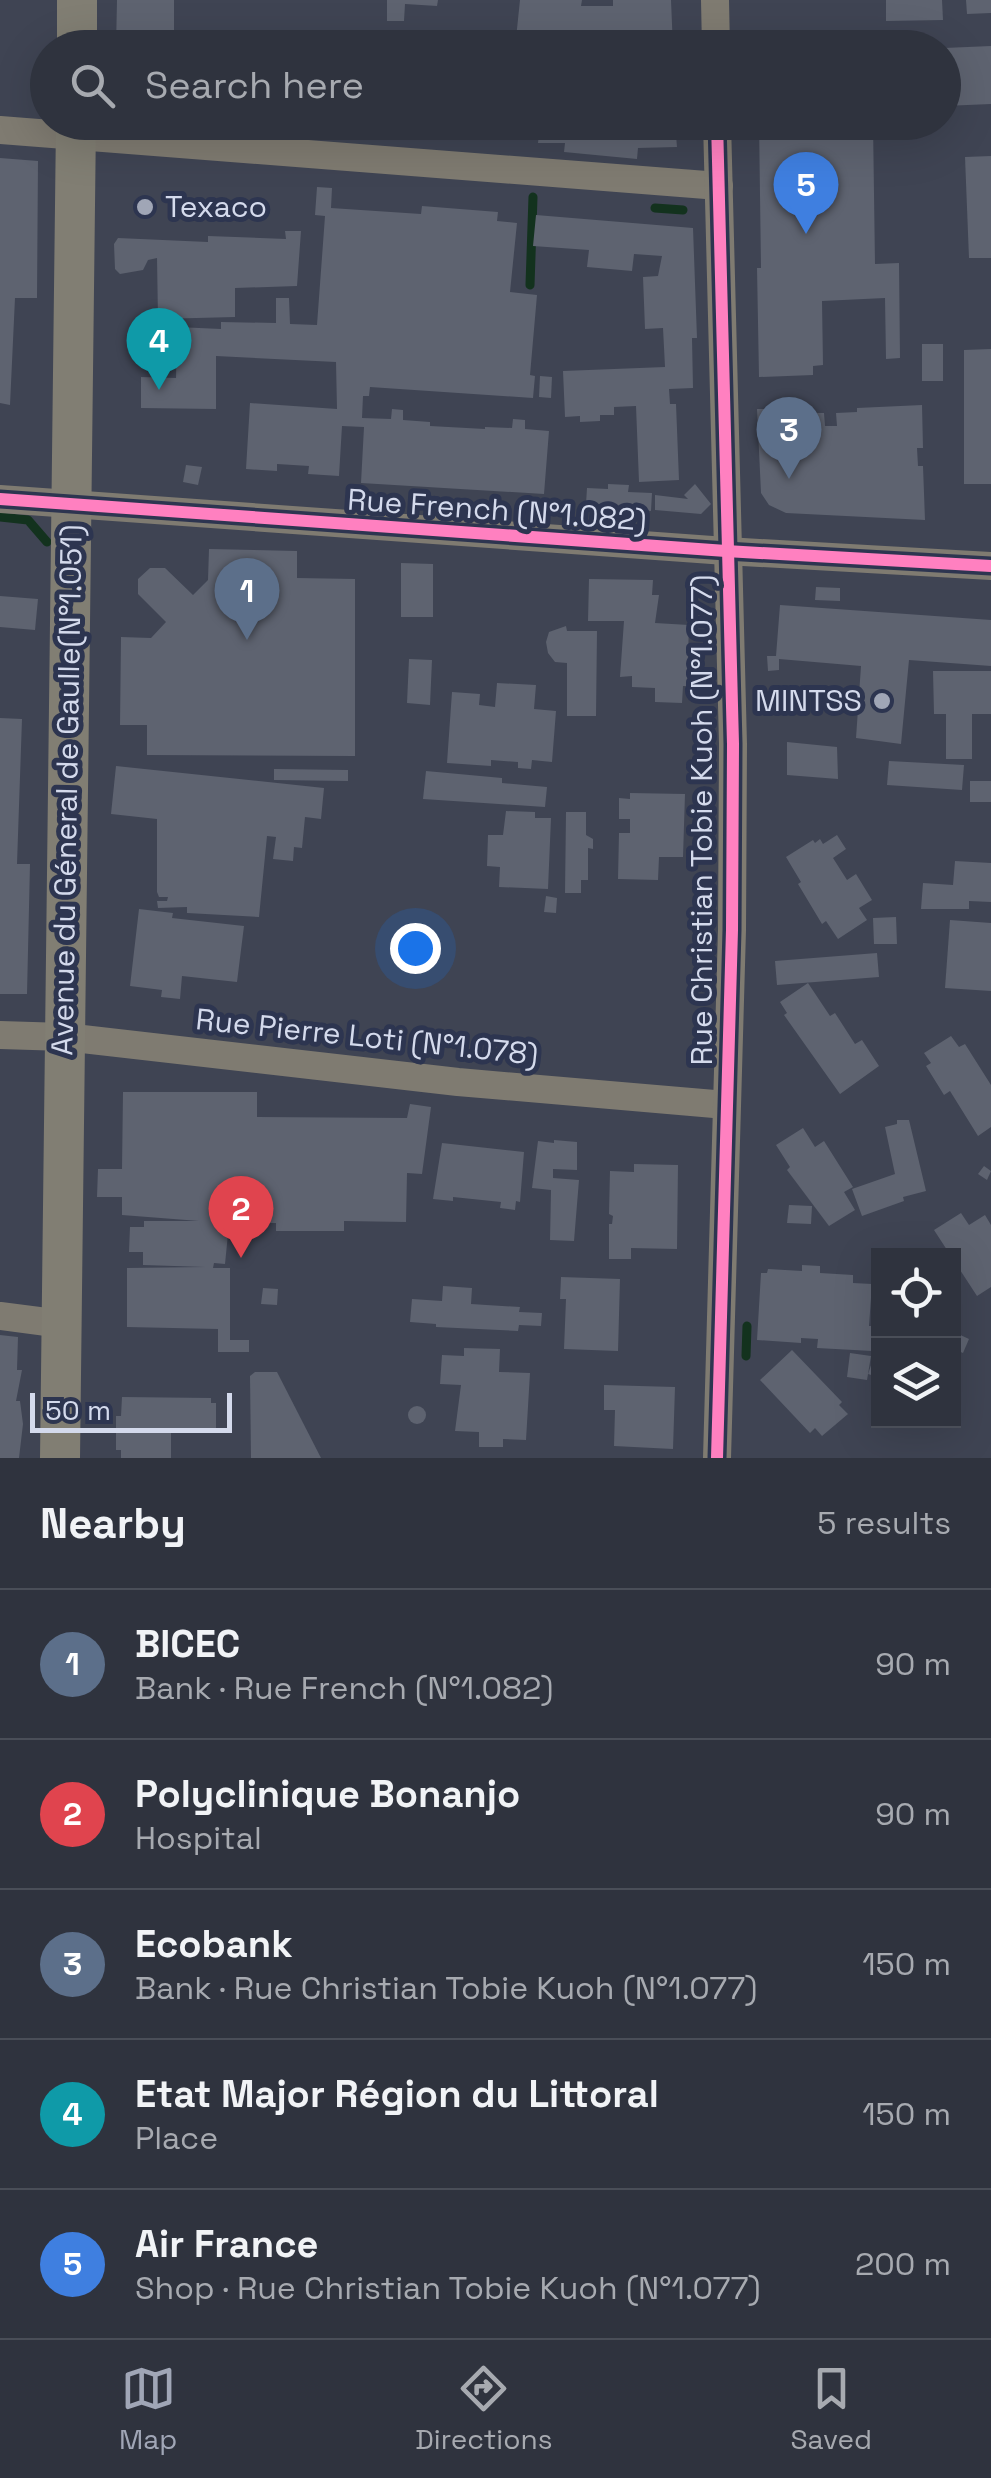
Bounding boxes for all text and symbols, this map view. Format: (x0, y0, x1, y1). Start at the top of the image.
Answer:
search box (30, 30, 961, 140)
icon: search (65, 58, 120, 113)
text: Search here (145, 61, 364, 109)
pin: 5 (774, 152, 838, 234)
place label: Texaco (165, 187, 267, 226)
marker: Texaco (134, 196, 156, 218)
pin: 4 (126, 308, 192, 390)
pin: 3 (756, 396, 822, 479)
street label: Rue French (N°1.082) (346, 480, 648, 539)
street label: Avenue du Géneral de Gaulle(N°1.051) (42, 524, 91, 1056)
pin: 1 (214, 558, 280, 640)
street label: Rue Christian Tobie Kuoh (N°1.077) (682, 575, 721, 1065)
place label: MINTSS (755, 681, 862, 720)
marker: MINTSS (871, 690, 893, 712)
your location (390, 923, 441, 974)
street label: Rue Pierre Loti (N°1.078) (194, 999, 540, 1074)
pin: 2 (208, 1176, 274, 1258)
map controls (871, 1248, 961, 1428)
button: locate (871, 1248, 961, 1338)
button: layers (871, 1338, 961, 1428)
scale bar (30, 1388, 232, 1432)
text: 50 m (45, 1392, 111, 1428)
text: Nearby (40, 1497, 186, 1550)
text: 5 results (817, 1503, 951, 1543)
text: BICEC (135, 1620, 240, 1668)
text: 1 (65, 1644, 80, 1684)
text: 90 m (875, 1644, 951, 1684)
text: Bank · Rue French (N°1.082) (135, 1668, 553, 1708)
text: Polyclinique Bonanjo (135, 1770, 520, 1818)
text: 2 (63, 1794, 82, 1834)
text: 90 m (875, 1794, 951, 1834)
text: Hospital (135, 1818, 262, 1858)
text: Ecobank (135, 1920, 293, 1968)
text: 3 (63, 1944, 82, 1984)
text: 150 m (862, 1944, 951, 1984)
text: Bank · Rue Christian Tobie Kuoh (N°1.077) (135, 1968, 757, 2008)
text: Etat Major Région du Littoral (135, 2070, 659, 2118)
text: 4 (62, 2094, 83, 2134)
text: 150 m (862, 2094, 951, 2134)
text: Place (135, 2118, 218, 2158)
text: Air France (135, 2220, 318, 2268)
text: 5 (63, 2244, 82, 2284)
text: 200 m (855, 2244, 951, 2284)
text: Shop · Rue Christian Tobie Kuoh (N°1.077) (135, 2268, 761, 2308)
tab: Map (119, 2361, 177, 2457)
tab: Directions (415, 2361, 552, 2457)
tab: Saved (790, 2361, 872, 2457)

